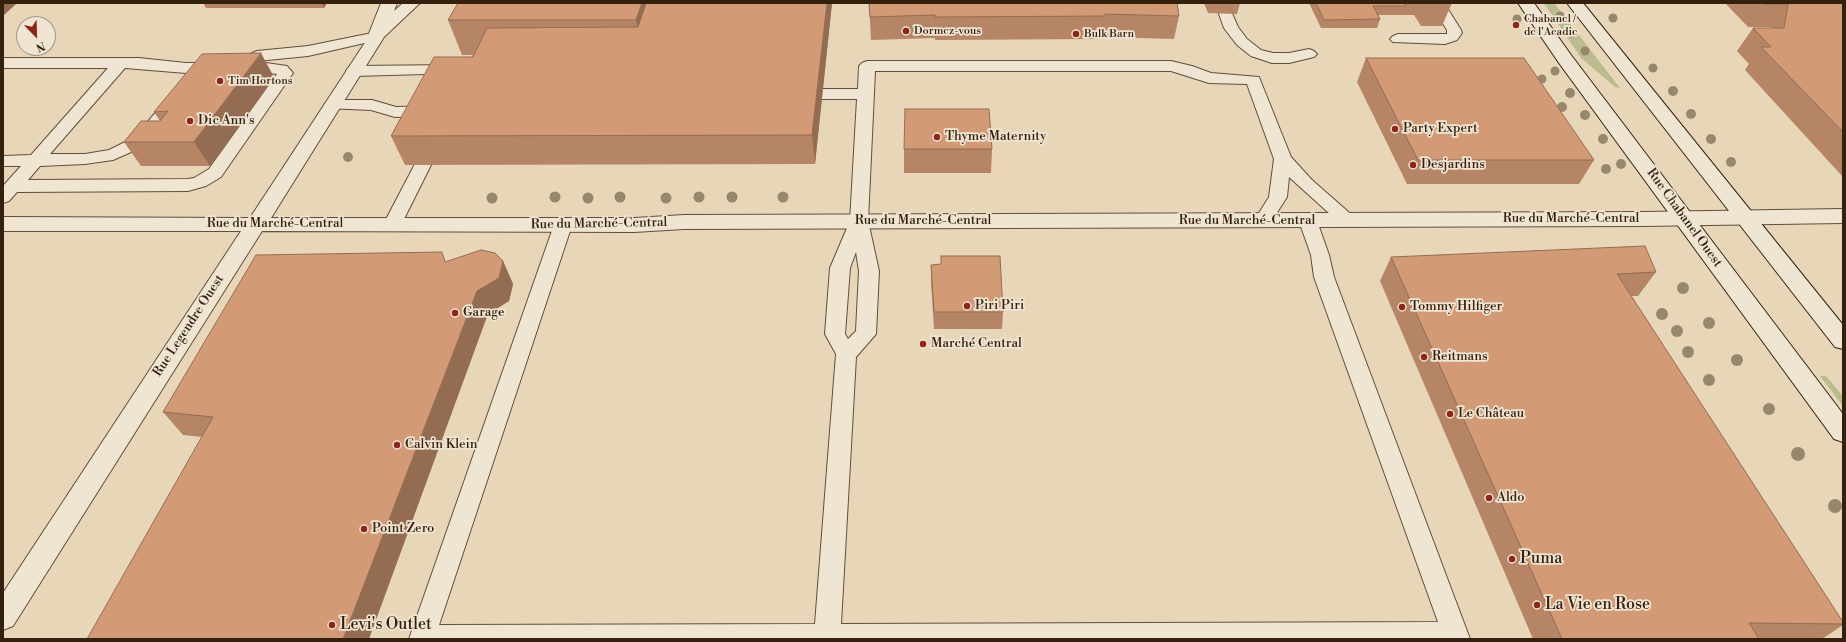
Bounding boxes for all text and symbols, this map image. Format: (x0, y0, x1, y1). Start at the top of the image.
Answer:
place label: Chabanel / de l'Acadie (1524, 12, 1578, 38)
north arrow (16, 16, 56, 56)
marker: Chabanel / de l'Acadie (1511, 20, 1521, 30)
place label: Dormez-vous (914, 24, 981, 38)
marker: Dormez-vous (901, 26, 911, 36)
place label: Bulk Barn (1084, 27, 1134, 41)
marker: Bulk Barn (1071, 29, 1081, 39)
text: N (34, 38, 47, 54)
place label: Tim Hortons (228, 74, 293, 88)
marker: Tim Hortons (215, 76, 225, 86)
place label: Dic Ann's (198, 113, 255, 129)
marker: Dic Ann's (185, 116, 195, 126)
place label: Party Expert (1403, 121, 1478, 137)
marker: Party Expert (1390, 124, 1400, 134)
place label: Thyme Maternity (945, 129, 1046, 145)
marker: Thyme Maternity (932, 132, 942, 142)
place label: Desjardins (1421, 157, 1485, 173)
marker: Desjardins (1408, 160, 1418, 170)
street label: Rue Chabanel Ouest (1643, 166, 1725, 270)
street label: Rue du Marché-Central (1503, 211, 1639, 227)
street label: Rue du Marché-Central (855, 213, 991, 229)
street label: Rue du Marché-Central (1179, 213, 1315, 229)
street label: Rue du Marché-Central (531, 215, 667, 233)
street label: Rue du Marché-Central (207, 216, 343, 232)
street label: Rue Legendre Ouest (150, 272, 228, 380)
place label: Piri Piri (975, 298, 1024, 314)
place label: Tommy Hilfiger (1410, 299, 1502, 315)
marker: Piri Piri (962, 301, 972, 311)
marker: Tommy Hilfiger (1397, 302, 1407, 312)
place label: Garage (463, 305, 504, 321)
marker: Garage (450, 308, 460, 318)
place label: Marché Central (931, 336, 1022, 352)
marker: Marché Central (918, 339, 928, 349)
place label: Reitmans (1432, 349, 1488, 365)
marker: Reitmans (1419, 352, 1429, 362)
place label: Le Château (1458, 406, 1524, 422)
marker: Le Château (1445, 409, 1455, 419)
place label: Calvin Klein (405, 437, 478, 453)
marker: Calvin Klein (392, 440, 402, 450)
place label: Aldo (1497, 490, 1524, 506)
marker: Aldo (1484, 493, 1494, 503)
place label: Point Zero (372, 521, 434, 537)
marker: Point Zero (359, 524, 369, 534)
place label: Puma (1520, 549, 1562, 569)
marker: Puma (1507, 554, 1517, 564)
place label: La Vie en Rose (1545, 595, 1650, 615)
marker: La Vie en Rose (1532, 600, 1542, 610)
place label: Levi's Outlet (340, 615, 432, 635)
marker: Levi's Outlet (327, 620, 337, 630)

